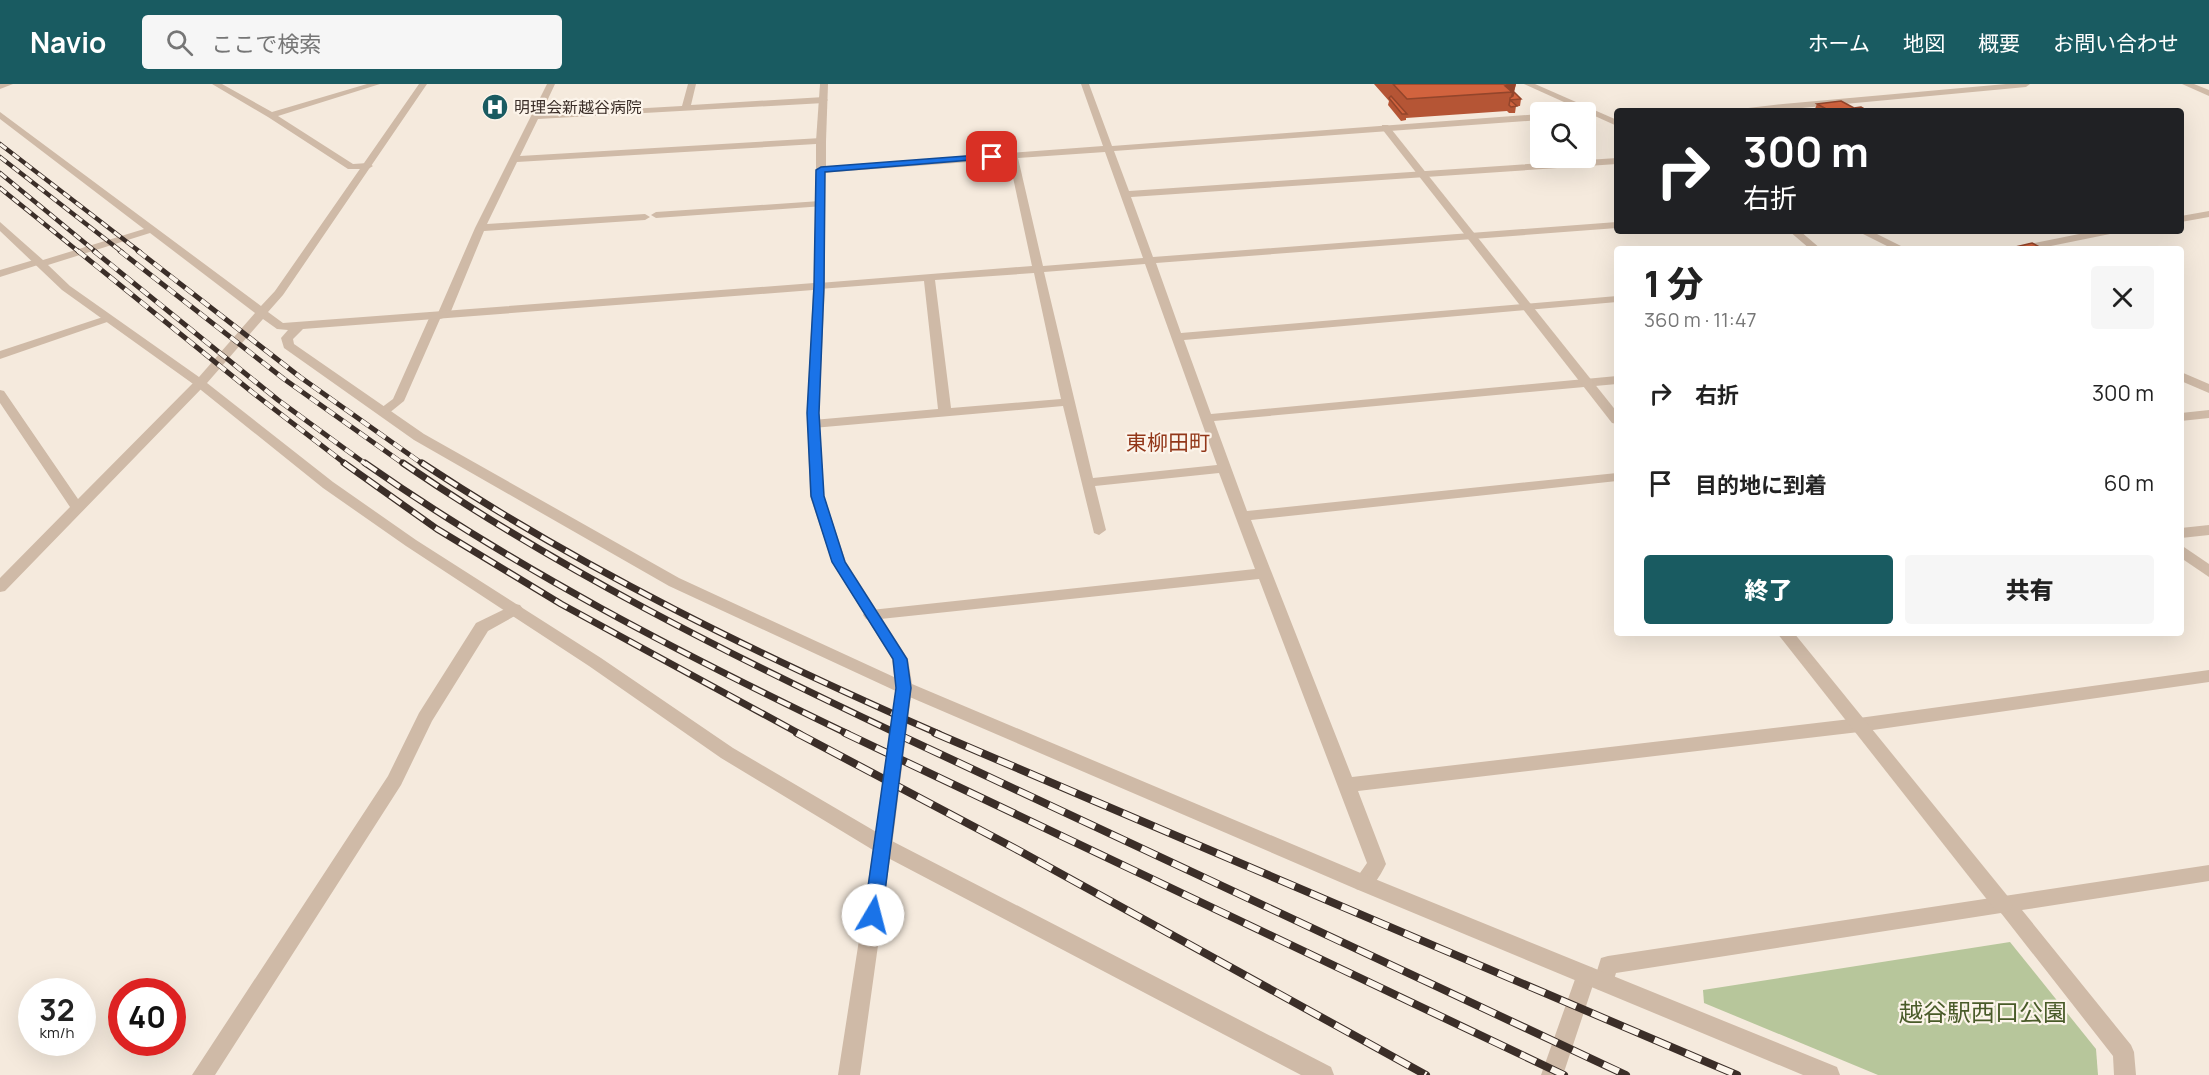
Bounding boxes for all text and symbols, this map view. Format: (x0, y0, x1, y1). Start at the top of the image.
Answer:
search box (142, 15, 562, 69)
text: Navio (30, 23, 106, 61)
icon: search (163, 26, 196, 59)
text: ここで検索 (211, 29, 321, 59)
text: ホーム (1808, 29, 1870, 57)
text: 地図 (1903, 29, 1945, 57)
text: 概要 (1978, 29, 2020, 57)
text: お問い合わせ (2053, 29, 2179, 57)
hospital icon: 明理会新越谷病院 (480, 92, 510, 122)
place label: 明理会新越谷病院 (514, 96, 642, 118)
map controls (1530, 102, 1596, 168)
button: search (1530, 102, 1596, 168)
text: 300 m (1743, 122, 1869, 180)
pin (966, 131, 1017, 182)
icon: right (1644, 132, 1722, 210)
icon: arrive (975, 140, 1008, 173)
text: 右折 (1743, 179, 1797, 216)
text: 1 分 (1644, 259, 1704, 308)
button: close (2091, 266, 2154, 329)
text: 360 m · 11:47 (1644, 306, 1757, 333)
icon: right (1644, 377, 1677, 410)
text: 300 m (2092, 378, 2154, 408)
text: 右折 (1695, 380, 1739, 410)
district label: 東柳田町 (1126, 428, 1210, 456)
icon: arrive (1644, 467, 1677, 500)
text: 60 m (2104, 468, 2154, 498)
text: 目的地に到着 (1695, 470, 1827, 500)
button: 終了 (1644, 555, 1893, 624)
button: 共有 (1905, 555, 2154, 624)
position arrow (841, 883, 905, 947)
speed limit sign: 40 (108, 978, 186, 1056)
text: 32 (39, 989, 75, 1030)
park label: 越谷駅西口公園 (1899, 995, 2067, 1028)
text: km/h (40, 1022, 74, 1043)

